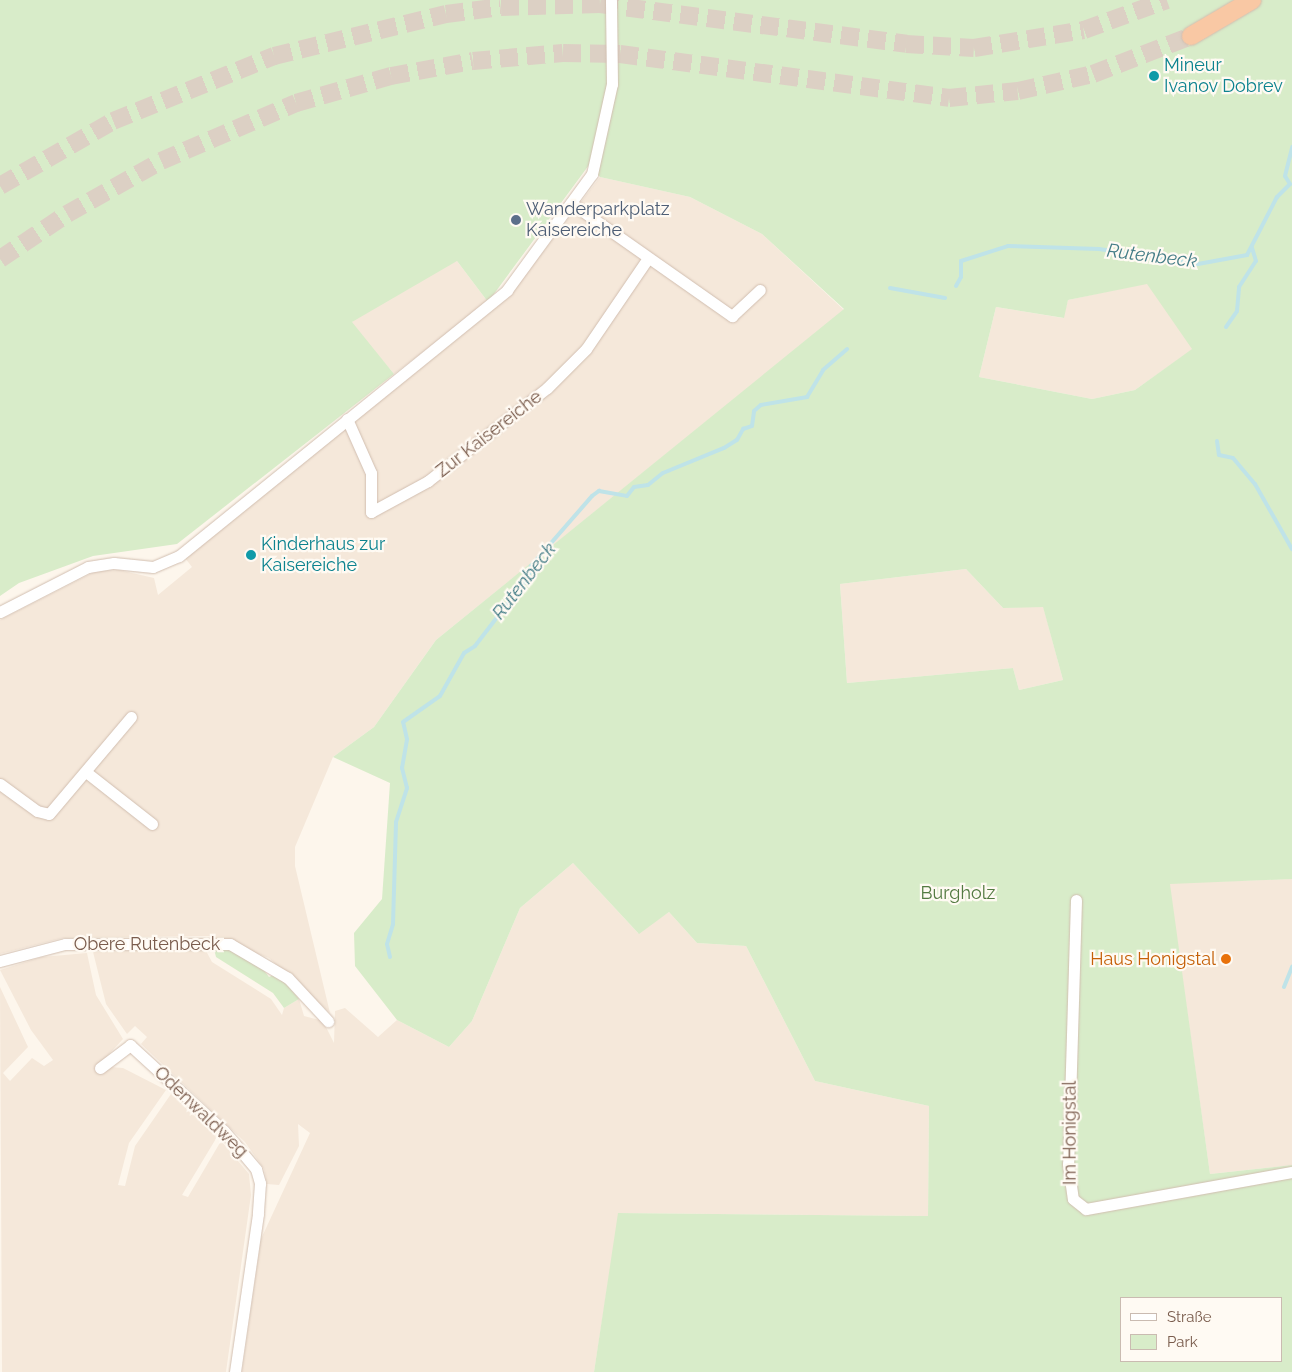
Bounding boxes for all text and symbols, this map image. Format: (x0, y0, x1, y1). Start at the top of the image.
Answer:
place label: Mineur Ivanov Dobrev (1164, 55, 1283, 98)
marker: Mineur Ivanov Dobrev (1148, 70, 1160, 82)
place label: Wanderparkplatz Kaisereiche (526, 199, 670, 242)
marker: Wanderparkplatz Kaisereiche (510, 214, 522, 226)
water label: Rutenbeck (1106, 239, 1198, 273)
street label: Zur Kaisereiche (432, 386, 546, 482)
place label: Kinderhaus zur Kaisereiche (261, 534, 385, 576)
water label: Rutenbeck (487, 538, 561, 624)
marker: Kinderhaus zur Kaisereiche (245, 549, 257, 561)
park label: Burgholz (921, 882, 995, 904)
street label: Obere Rutenbeck (74, 933, 220, 955)
place label: Haus Honigstal (1090, 948, 1216, 970)
marker: Haus Honigstal (1220, 953, 1232, 965)
street label: Odenwaldweg (150, 1062, 252, 1162)
street label: Im Honigstal (1059, 1081, 1081, 1185)
legend (1120, 1297, 1282, 1362)
text: Straße (1167, 1308, 1211, 1326)
text: Park (1167, 1333, 1198, 1351)

